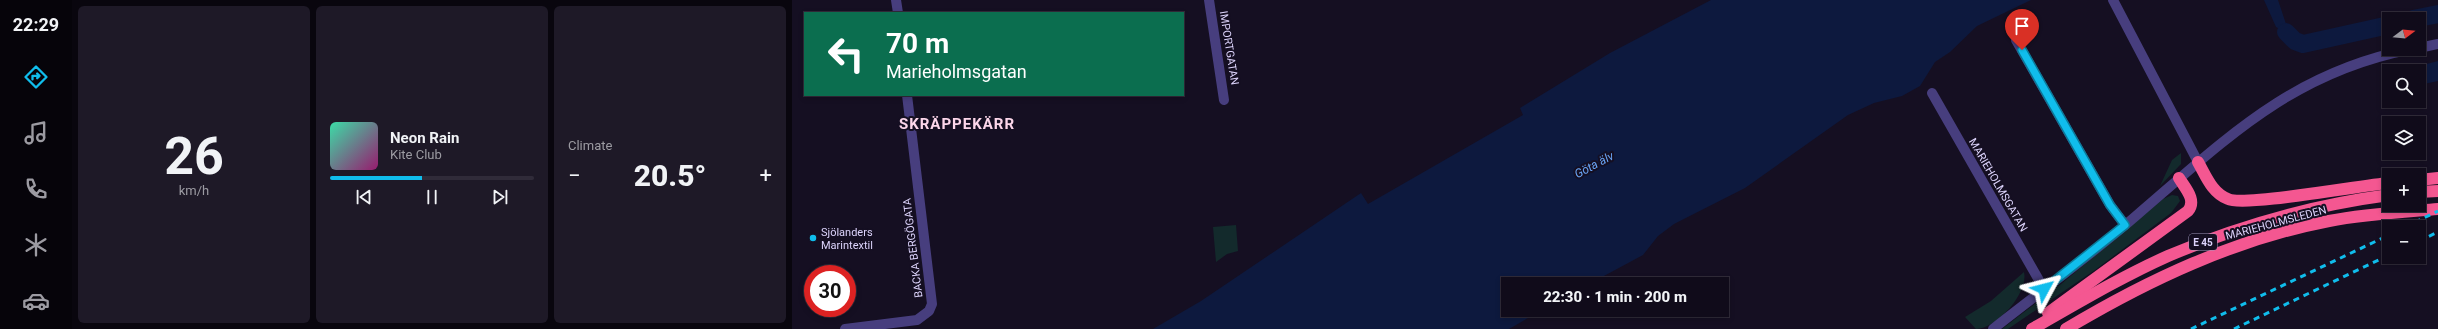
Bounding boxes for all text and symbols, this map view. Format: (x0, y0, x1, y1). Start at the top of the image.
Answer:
pin (2005, 9, 2039, 50)
street label: IMPORTGATAN (1217, 10, 1241, 86)
north arrow (2382, 12, 2426, 56)
map controls (2382, 12, 2426, 264)
text: 22:29 (13, 14, 59, 35)
icon: arrive (2011, 15, 2033, 37)
text: 70 m (886, 27, 949, 60)
icon: left (820, 28, 872, 80)
text: Marieholmsgatan (886, 61, 1027, 82)
icon: directions (22, 63, 50, 91)
button: search (2382, 64, 2426, 108)
district label: SKRÄPPEKÄRR (899, 115, 1015, 133)
button: layers (2382, 116, 2426, 160)
icon: music (22, 119, 50, 147)
text: 26 (164, 126, 224, 187)
text: Neon Rain (390, 129, 459, 147)
street label: MARIEHOLMSGATAN (1966, 136, 2030, 234)
text: Climate (568, 138, 612, 153)
text: Kite Club (390, 147, 442, 162)
water label: Göta älv (1572, 149, 1616, 181)
text: 20.5° (634, 158, 706, 193)
text: − (568, 163, 581, 188)
text: + (760, 163, 772, 188)
button: + (2382, 168, 2426, 212)
icon: phone (22, 175, 50, 203)
text: km/h (179, 183, 209, 198)
icon: previous (353, 186, 375, 208)
icon: pause (421, 186, 443, 208)
icon: next (489, 186, 511, 208)
street label: BACKA BERGÖGATA (900, 197, 926, 299)
street label: MARIEHOLMSLEDEN (2224, 203, 2328, 243)
button: − (2382, 220, 2426, 264)
place label: Sjölanders Marintextil (821, 226, 873, 252)
icon: climate (22, 231, 50, 259)
marker: Sjölanders Marintextil (808, 233, 818, 243)
road number: E 45 (2189, 234, 2217, 250)
speed limit sign: 30 (804, 265, 856, 317)
position arrow (2023, 268, 2065, 310)
icon: car (22, 287, 50, 315)
text: 22:30 · 1 min · 200 m (1543, 288, 1687, 306)

